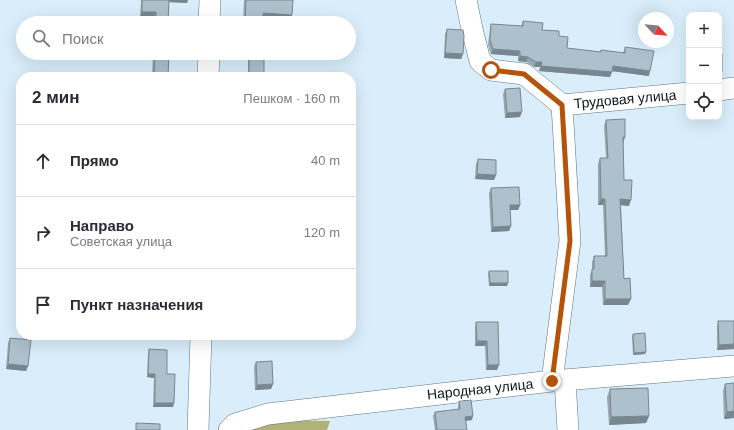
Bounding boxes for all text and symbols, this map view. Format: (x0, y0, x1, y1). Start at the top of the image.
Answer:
north arrow (638, 12, 674, 48)
map controls (686, 12, 722, 120)
button: + (686, 12, 722, 48)
search box (16, 16, 356, 60)
icon: search (30, 27, 52, 49)
text: Поиск (62, 30, 104, 47)
button: − (686, 48, 722, 84)
route start (482, 61, 500, 79)
button: locate (686, 84, 722, 120)
street label: Трудовая улица (573, 87, 677, 111)
text: 2 мин (32, 88, 79, 107)
text: Пешком · 160 m (243, 91, 340, 106)
icon: ahead (32, 150, 54, 172)
text: Прямо (70, 152, 119, 169)
text: 40 m (311, 153, 340, 168)
text: Направо (70, 217, 134, 234)
icon: right (32, 222, 54, 244)
text: 120 m (304, 225, 340, 240)
text: Советская улица (70, 234, 172, 249)
icon: arrive (32, 294, 54, 316)
text: Пункт назначения (70, 296, 203, 313)
route end (543, 372, 561, 390)
street label: Народная улица (426, 375, 534, 403)

